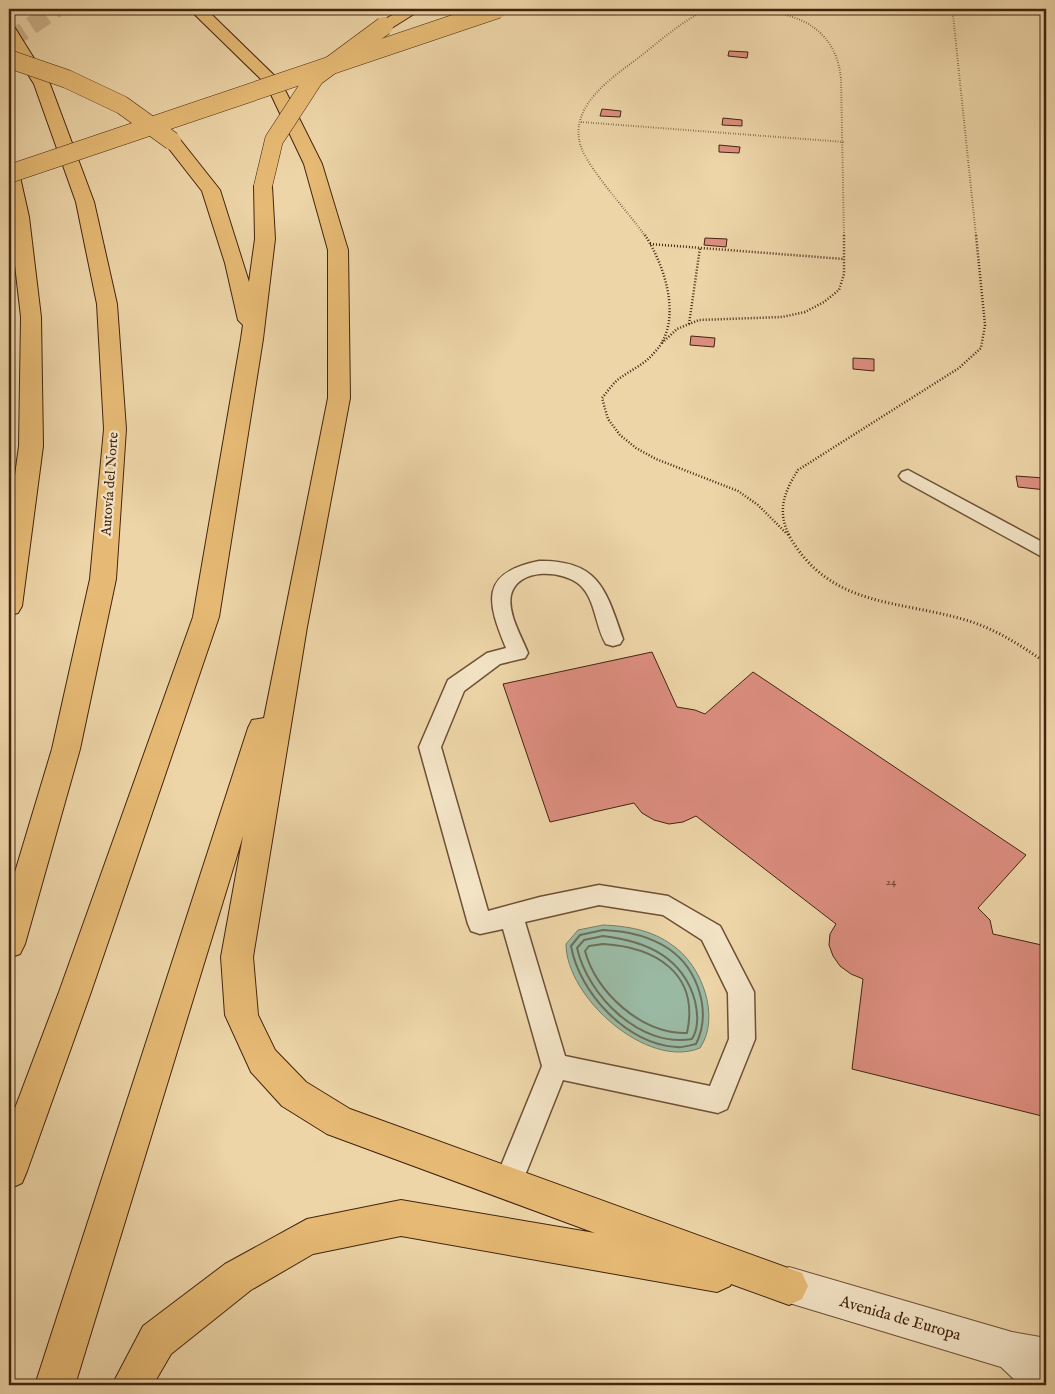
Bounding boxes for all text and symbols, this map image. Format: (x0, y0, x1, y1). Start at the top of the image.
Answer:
street label: Autovía del Norte (97, 431, 123, 538)
house number: 24 (886, 875, 897, 889)
street label: Avenida de Europa (836, 1292, 963, 1346)

